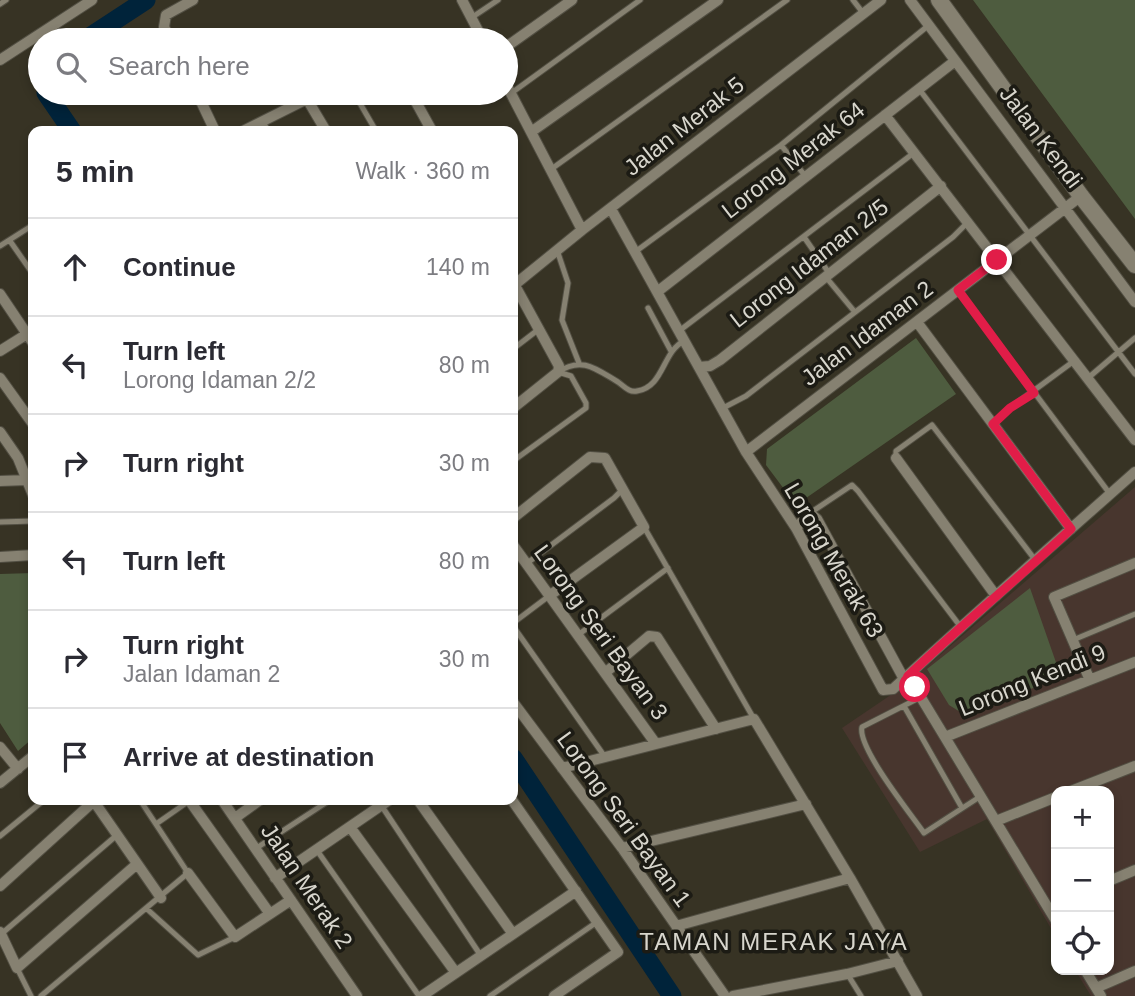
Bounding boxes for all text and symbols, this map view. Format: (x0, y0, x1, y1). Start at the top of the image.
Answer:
search box (28, 28, 518, 105)
icon: search (52, 48, 90, 86)
text: Search here (108, 51, 250, 81)
street label: Jalan Merak 5 (619, 71, 749, 181)
street label: Jalan Kendi (994, 81, 1088, 193)
street label: Lorong Merak 64 (716, 96, 870, 224)
text: 5 min (56, 155, 134, 188)
text: Walk · 360 m (355, 158, 490, 184)
street label: Lorong Idaman 2/5 (725, 193, 893, 333)
route end (981, 244, 1012, 275)
icon: ahead (56, 248, 94, 286)
text: Continue (123, 252, 236, 282)
text: 140 m (426, 254, 490, 280)
street label: Jalan Idaman 2 (796, 275, 938, 391)
text: Turn left (123, 336, 225, 366)
icon: left (56, 346, 94, 384)
text: 80 m (439, 352, 490, 378)
text: Lorong Idaman 2/2 (123, 367, 316, 393)
icon: right (56, 444, 94, 482)
text: Turn right (123, 448, 244, 478)
text: 30 m (439, 450, 490, 476)
street label: Lorong Merak 63 (779, 478, 889, 642)
street label: Lorong Seri Bayan 3 (529, 540, 673, 724)
icon: left (56, 542, 94, 580)
text: Turn left (123, 546, 225, 576)
text: 80 m (439, 548, 490, 574)
text: Turn right (123, 630, 244, 660)
street label: Lorong Kendi 9 (955, 639, 1109, 721)
icon: right (56, 640, 94, 678)
text: 30 m (439, 646, 490, 672)
text: Jalan Idaman 2 (123, 661, 280, 687)
route start (899, 671, 930, 702)
street label: Lorong Seri Bayan 1 (552, 727, 696, 911)
icon: arrive (56, 738, 94, 776)
text: Arrive at destination (123, 742, 374, 772)
map controls (1051, 786, 1114, 975)
button: + (1051, 786, 1114, 849)
street label: Jalan Merak 2 (256, 819, 358, 953)
button: − (1051, 849, 1114, 912)
button: locate (1051, 912, 1114, 975)
district label: TAMAN MERAK JAYA (639, 928, 909, 955)

